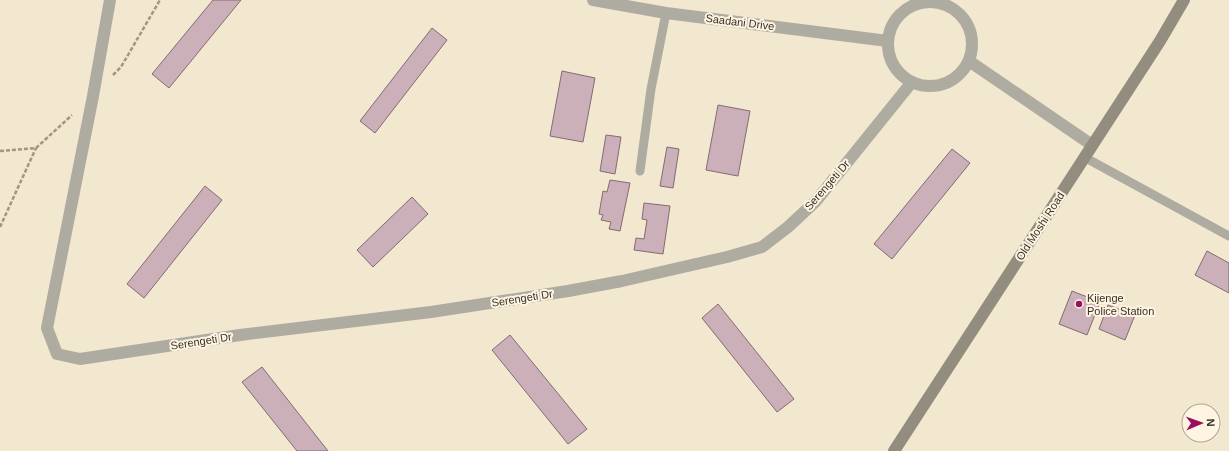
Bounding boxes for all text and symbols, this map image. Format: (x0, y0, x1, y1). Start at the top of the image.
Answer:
street label: Saadani Drive (705, 12, 775, 32)
street label: Serengeti Dr (802, 158, 852, 212)
street label: Old Moshi Road (1013, 190, 1067, 262)
street label: Serengeti Dr (491, 287, 554, 309)
place label: Kijenge Police Station (1087, 292, 1154, 317)
marker: Kijenge Police Station (1074, 299, 1084, 309)
street label: Serengeti Dr (170, 330, 233, 352)
north arrow (1181, 403, 1221, 443)
text: N (1205, 418, 1217, 427)

